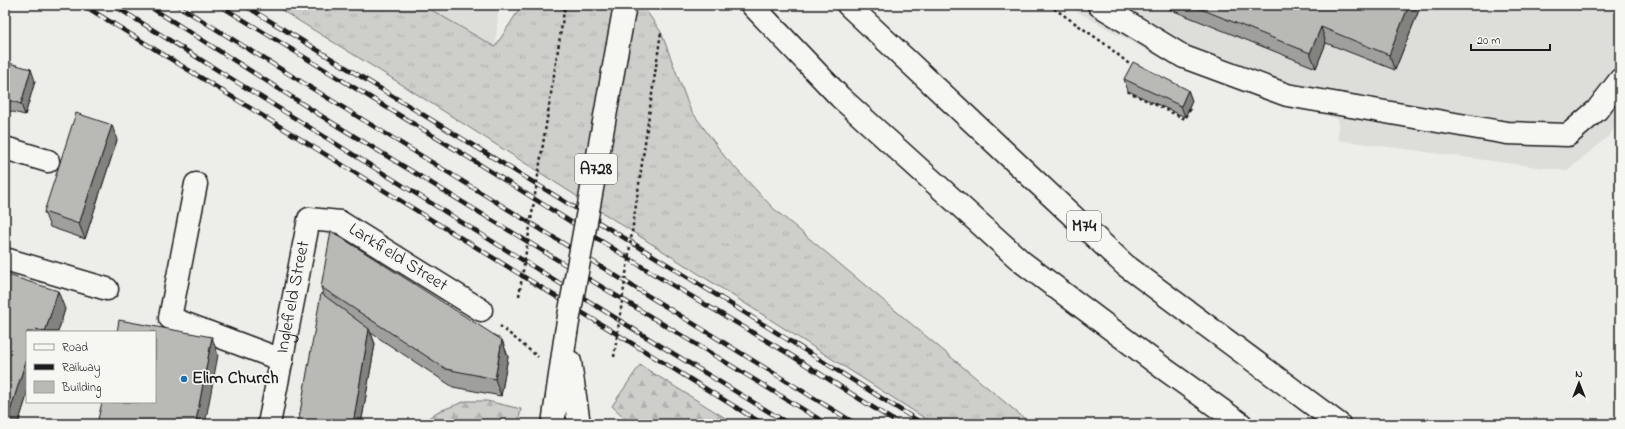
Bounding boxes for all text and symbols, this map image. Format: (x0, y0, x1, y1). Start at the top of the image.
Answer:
scale bar (1471, 26, 1550, 52)
text: 20 m (1477, 32, 1500, 50)
road number: A728 (575, 154, 617, 184)
road number: M74 (1067, 211, 1101, 241)
street label: Larkfield Street (343, 217, 452, 299)
street label: Inglefield Street (270, 239, 317, 356)
legend (26, 331, 156, 403)
text: Road (62, 339, 88, 357)
text: Railway (62, 359, 101, 378)
north arrow (1559, 363, 1599, 403)
place label: Elim Church (192, 366, 279, 392)
text: N (1575, 366, 1583, 382)
marker: Elim Church (179, 374, 189, 384)
text: Building (61, 379, 101, 398)

